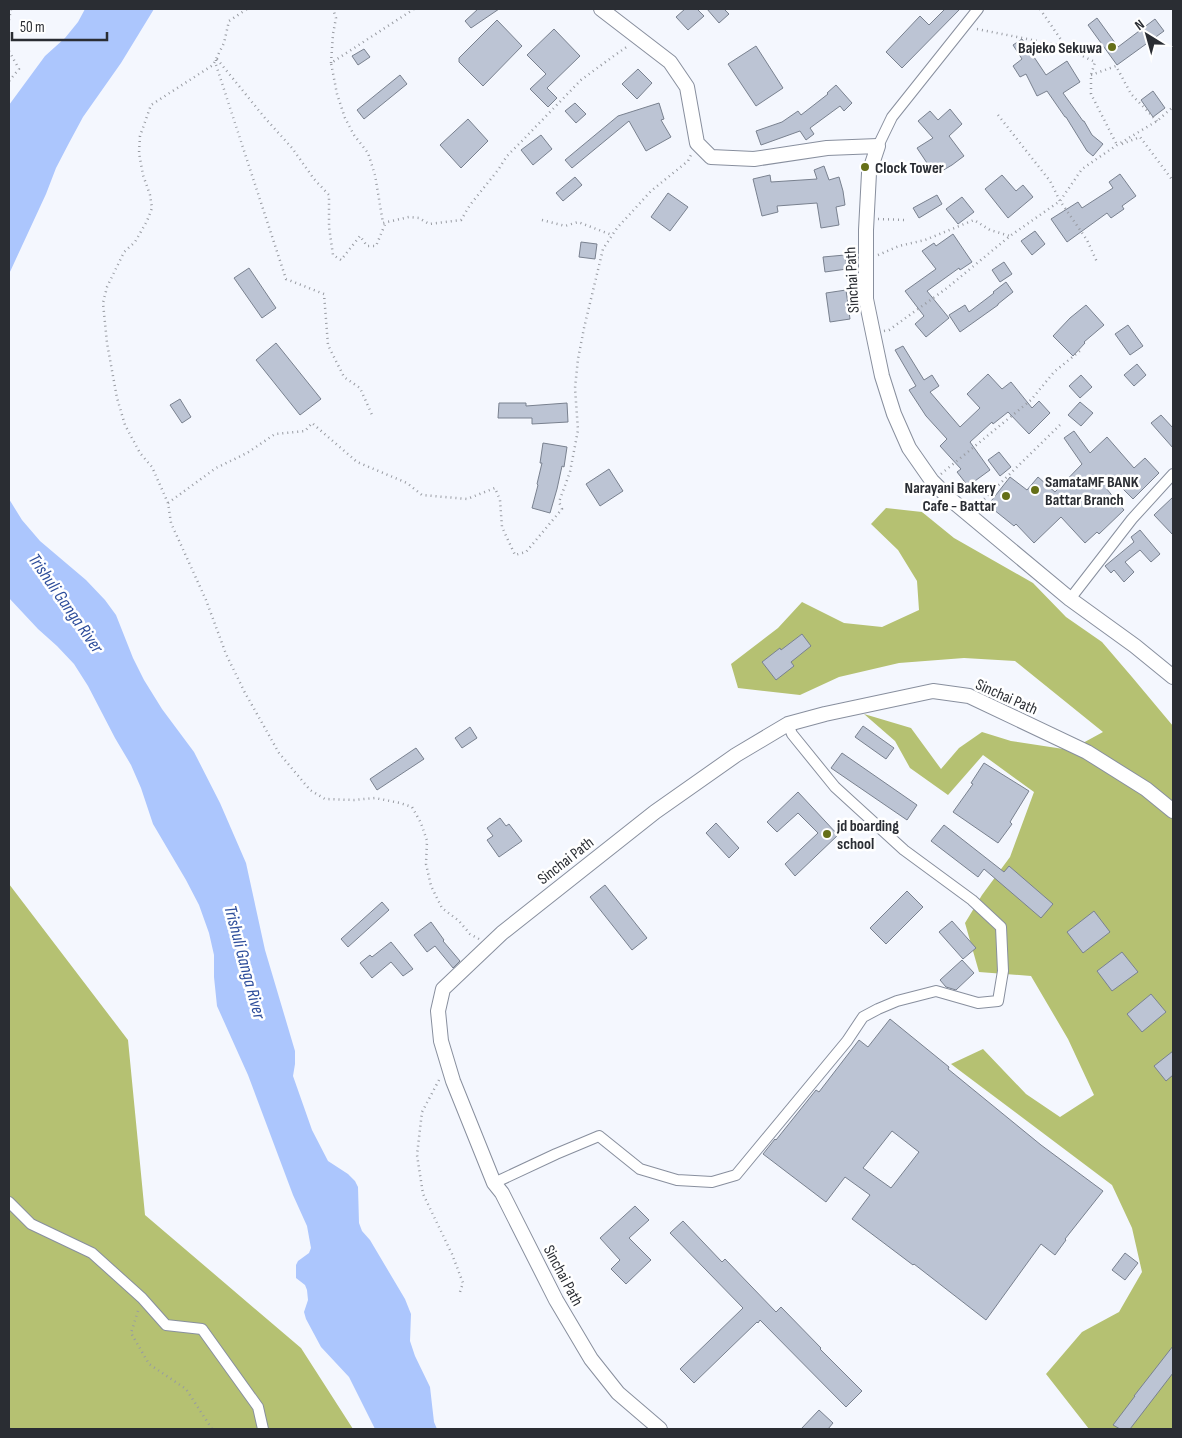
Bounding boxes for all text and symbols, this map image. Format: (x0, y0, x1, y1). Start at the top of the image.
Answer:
scale bar (12, 10, 108, 42)
north arrow (1122, 10, 1172, 60)
text: N (1131, 16, 1148, 34)
text: 50 m (20, 18, 45, 37)
place label: Bajeko Sekuwa (1018, 39, 1102, 58)
marker: Bajeko Sekuwa (1106, 41, 1118, 53)
place label: Clock Tower (875, 159, 944, 178)
marker: Clock Tower (859, 161, 871, 173)
street label: Sinchai Path (841, 246, 864, 313)
place label: SamataMF BANK Battar Branch (1045, 473, 1139, 510)
place label: Narayani Bakery Cafe - Battar (905, 479, 996, 516)
marker: SamataMF BANK Battar Branch (1029, 484, 1041, 496)
marker: Narayani Bakery Cafe - Battar (1000, 490, 1012, 502)
water label: Trishuli Ganga River (24, 550, 108, 658)
street label: Sinchai Path (972, 675, 1040, 719)
place label: jd boarding school (836, 817, 899, 854)
marker: jd boarding school (821, 828, 833, 840)
street label: Sinchai Path (534, 833, 598, 889)
water label: Trishuli Ganga River (219, 903, 270, 1022)
street label: Sinchai Path (539, 1242, 587, 1309)

